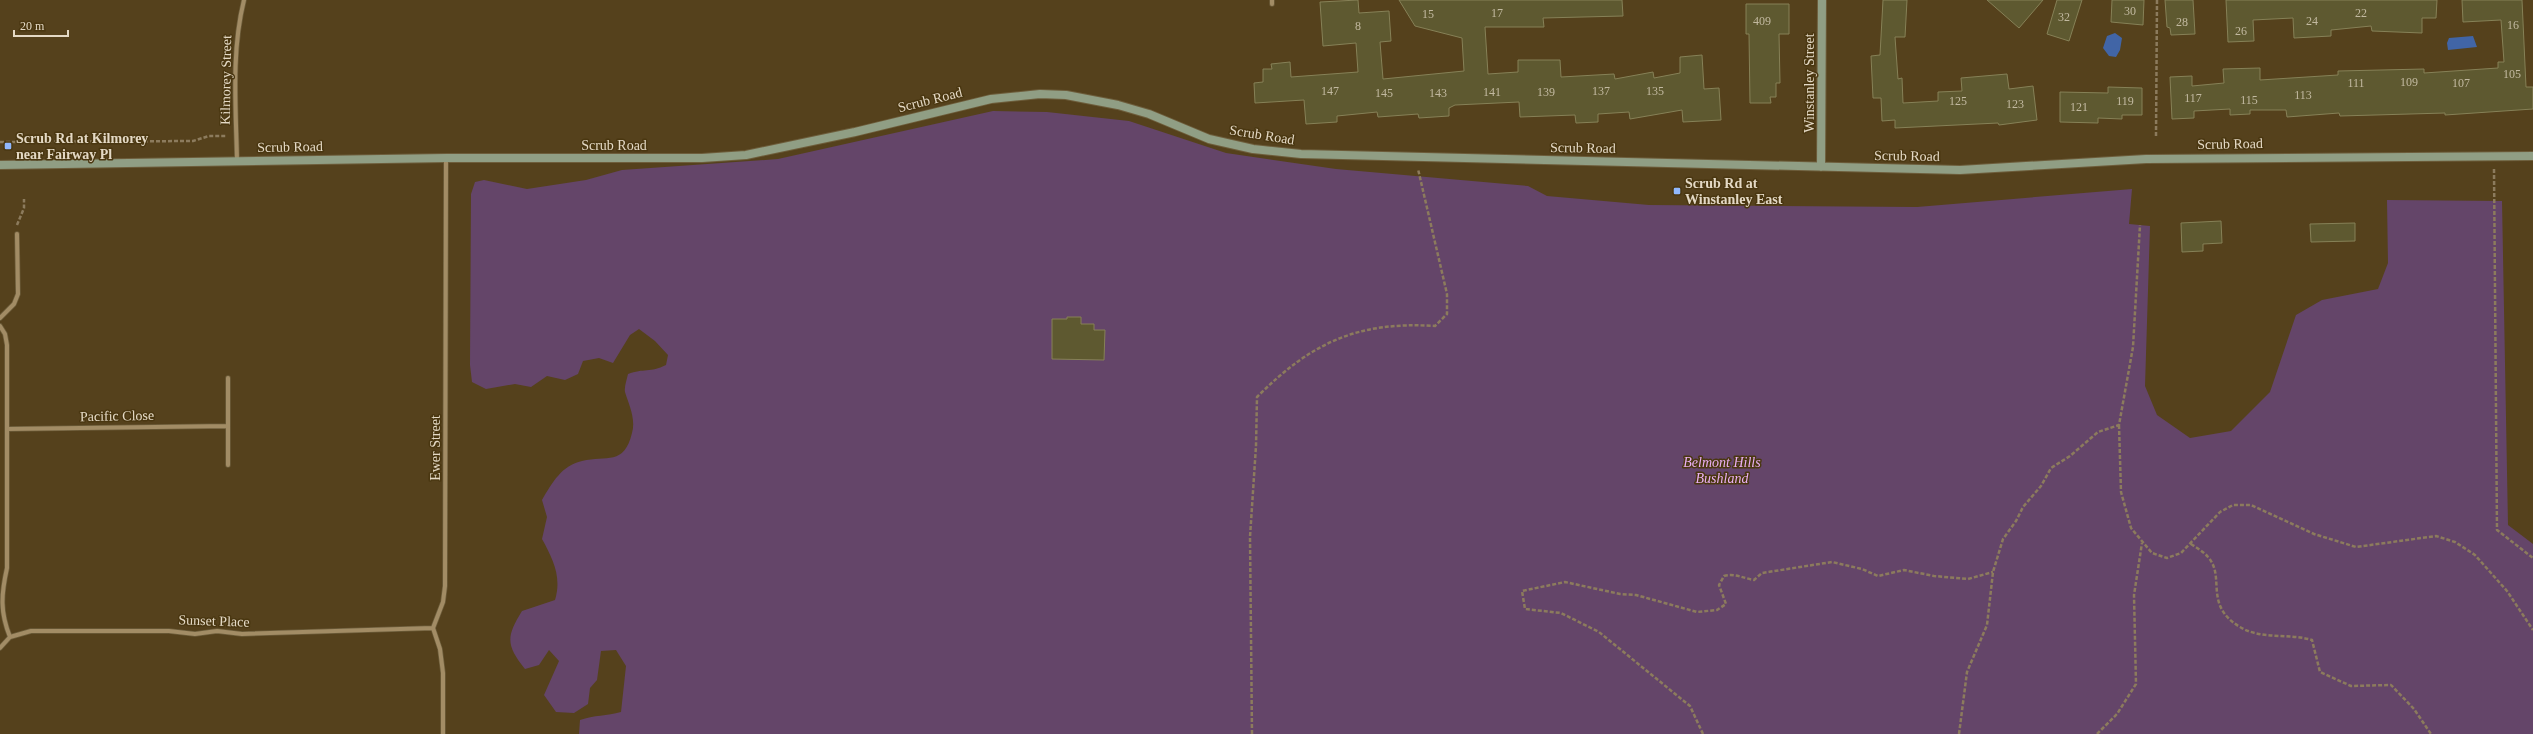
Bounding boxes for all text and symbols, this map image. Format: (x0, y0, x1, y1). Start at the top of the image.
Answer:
house number: 30 (2124, 4, 2136, 18)
house number: 17 (1491, 6, 1503, 20)
house number: 22 (2355, 6, 2367, 20)
house number: 15 (1422, 7, 1434, 21)
house number: 32 (2058, 10, 2070, 24)
scale bar (14, 12, 68, 38)
house number: 409 (1753, 14, 1771, 28)
house number: 24 (2306, 14, 2318, 28)
house number: 28 (2176, 15, 2188, 29)
house number: 16 (2507, 18, 2519, 32)
text: 20 m (20, 19, 45, 33)
house number: 8 (1355, 19, 1361, 33)
house number: 26 (2235, 24, 2247, 38)
street label: Winstanley Street (1802, 33, 1817, 133)
street label: Kilmorey Street (218, 35, 234, 125)
house number: 105 (2503, 67, 2521, 81)
house number: 109 (2400, 75, 2418, 89)
house number: 111 (2347, 76, 2365, 90)
house number: 107 (2452, 76, 2470, 90)
house number: 147 (1321, 84, 1339, 98)
house number: 137 (1592, 84, 1610, 98)
house number: 135 (1646, 84, 1664, 98)
street label: Scrub Road (896, 85, 964, 115)
house number: 141 (1483, 85, 1501, 99)
house number: 139 (1537, 85, 1555, 99)
house number: 145 (1375, 86, 1393, 100)
house number: 143 (1429, 86, 1447, 100)
house number: 113 (2294, 88, 2312, 102)
house number: 117 (2184, 91, 2202, 105)
house number: 115 (2240, 93, 2258, 107)
house number: 125 (1949, 94, 1967, 108)
house number: 119 (2116, 94, 2134, 108)
house number: 123 (2006, 97, 2024, 111)
house number: 121 (2070, 100, 2088, 114)
street label: Scrub Road (1228, 122, 1296, 148)
place label: Scrub Rd at Kilmorey near Fairway Pl (16, 131, 148, 162)
street label: Scrub Road (2197, 136, 2263, 152)
street label: Scrub Road (581, 138, 647, 153)
street label: Scrub Road (257, 139, 323, 155)
street label: Scrub Road (1550, 140, 1616, 156)
marker: Scrub Rd at Kilmorey near Fairway Pl (3, 141, 13, 151)
street label: Scrub Road (1874, 148, 1940, 164)
place label: Scrub Rd at Winstanley East (1685, 176, 1783, 207)
marker: Scrub Rd at Winstanley East (1672, 186, 1682, 196)
street label: Pacific Close (80, 408, 154, 424)
street label: Ewer Street (428, 415, 443, 481)
park label: Belmont Hills Bushland (1683, 455, 1761, 486)
street label: Sunset Place (178, 612, 250, 630)

